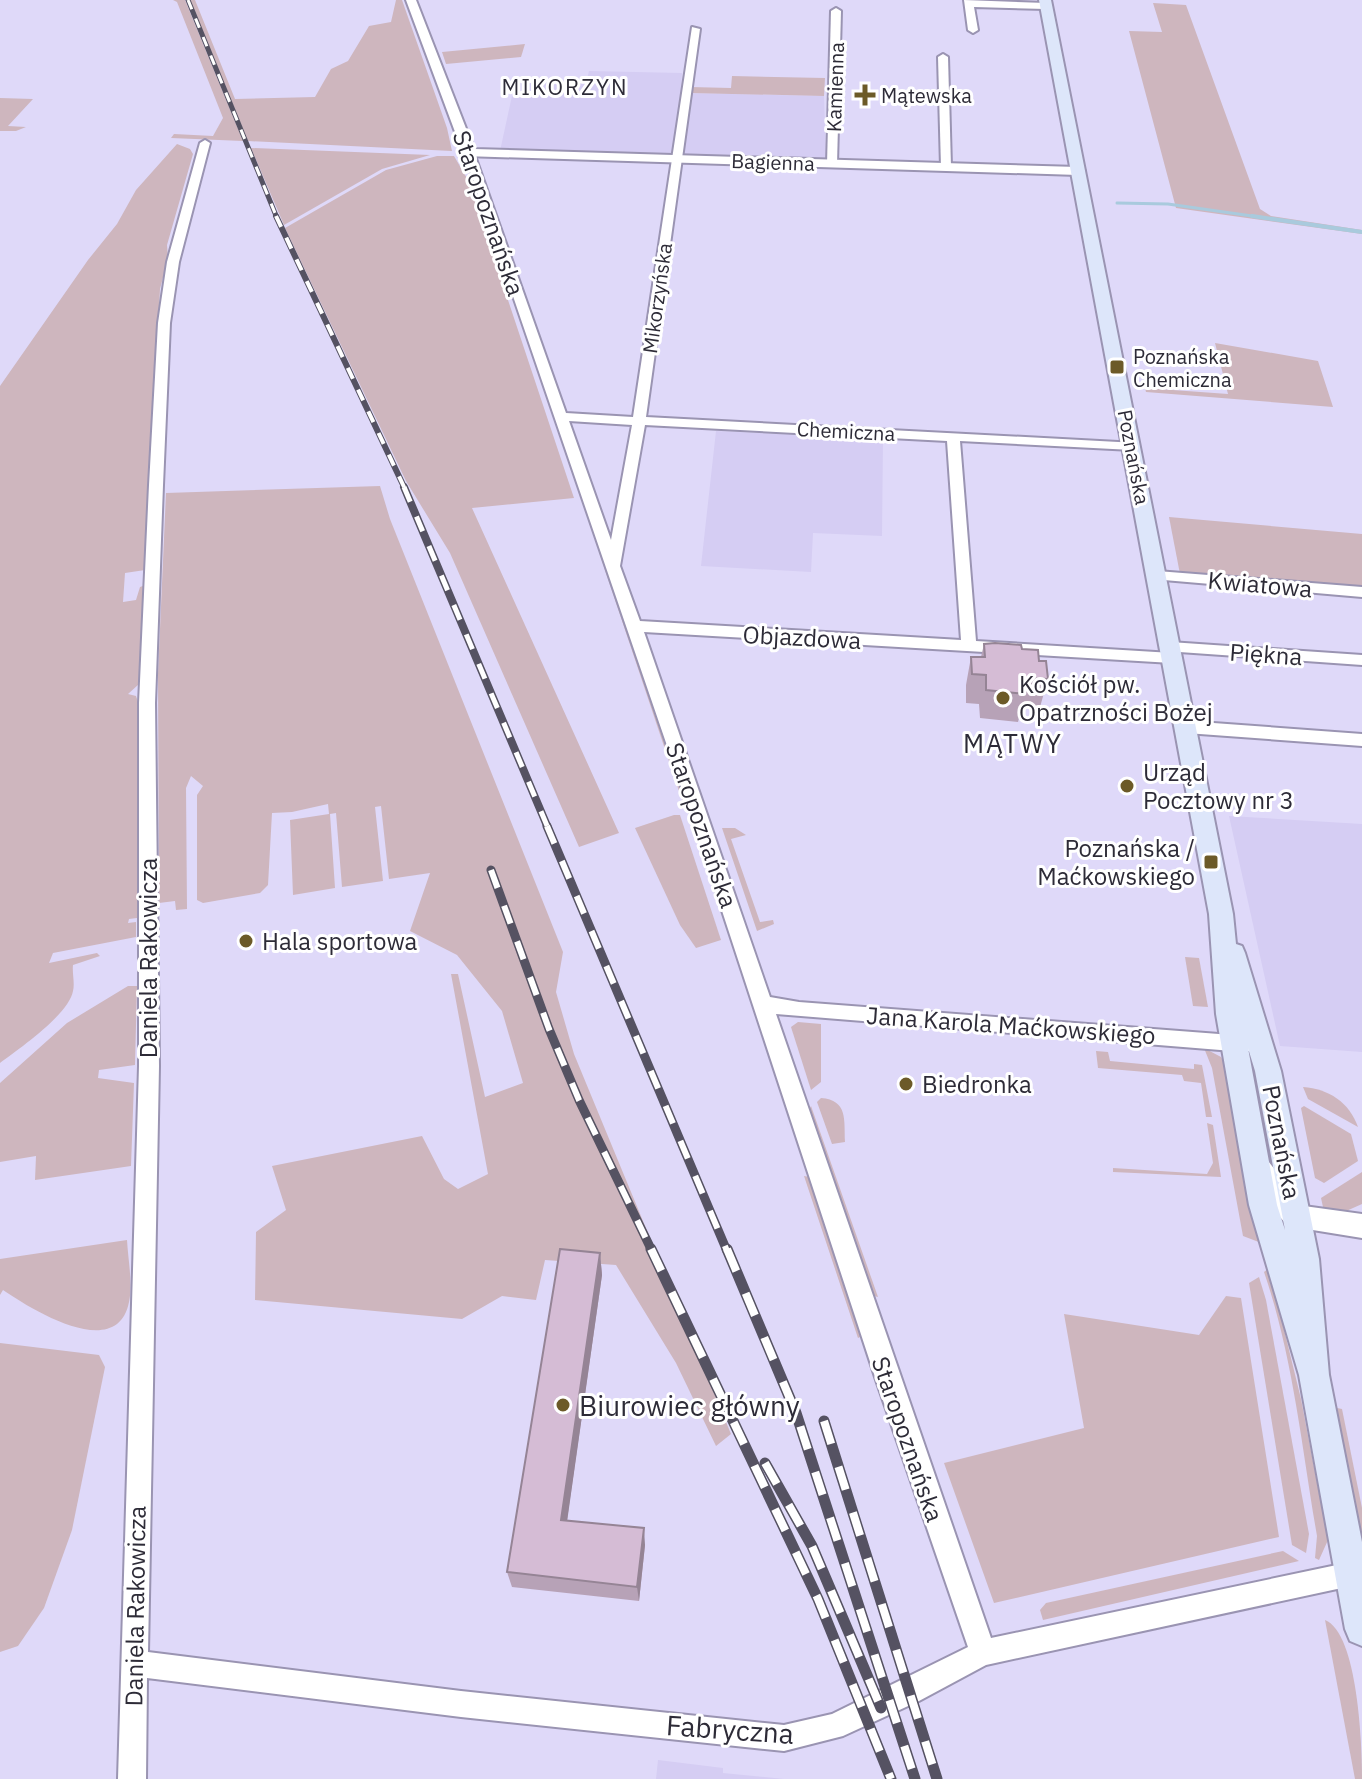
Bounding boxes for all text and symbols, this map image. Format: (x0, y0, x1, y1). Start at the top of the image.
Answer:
street label: Kamienna (820, 41, 850, 132)
district label: MIKORZYN (501, 72, 629, 101)
place label: Mątewska (881, 82, 972, 109)
marker: Mątewska (856, 86, 874, 104)
street label: Staropoznańska (446, 126, 532, 300)
street label: Bagienna (731, 147, 816, 177)
street label: Mikorzyńska (636, 241, 678, 355)
place label: Poznańska Chemiczna (1133, 343, 1232, 393)
marker: Poznańska Chemiczna (1108, 358, 1126, 376)
street label: Poznańska (1112, 407, 1157, 507)
street label: Chemiczna (796, 415, 896, 447)
street label: Kwiatowa (1206, 563, 1314, 605)
street label: Objazdowa (742, 618, 862, 656)
street label: Piękna (1229, 635, 1304, 673)
place label: Kościół pw. Opatrzności Bożej (1019, 668, 1213, 728)
marker: Kościół pw. Opatrzności Bożej (994, 689, 1012, 707)
district label: MĄTWY (963, 726, 1063, 760)
street label: Staropoznańska (659, 738, 745, 912)
place label: Urząd Pocztowy nr 3 (1143, 756, 1294, 816)
marker: Urząd Pocztowy nr 3 (1118, 777, 1136, 795)
place label: Poznańska / Maćkowskiego (1037, 832, 1195, 892)
marker: Poznańska / Maćkowskiego (1202, 853, 1220, 871)
street label: Daniela Rakowicza (132, 857, 164, 1058)
place label: Hala sportowa (262, 925, 418, 957)
marker: Hala sportowa (237, 932, 255, 950)
street label: Jana Karola Maćkowskiego (865, 999, 1157, 1051)
place label: Biedronka (922, 1068, 1032, 1100)
marker: Biedronka (897, 1075, 915, 1093)
street label: Poznańska (1255, 1082, 1309, 1202)
street label: Staropoznańska (865, 1352, 951, 1526)
place label: Biurowiec główny (579, 1387, 800, 1424)
marker: Biurowiec główny (554, 1396, 572, 1414)
street label: Daniela Rakowicza (117, 1505, 153, 1707)
street label: Fabryczna (665, 1706, 795, 1752)

